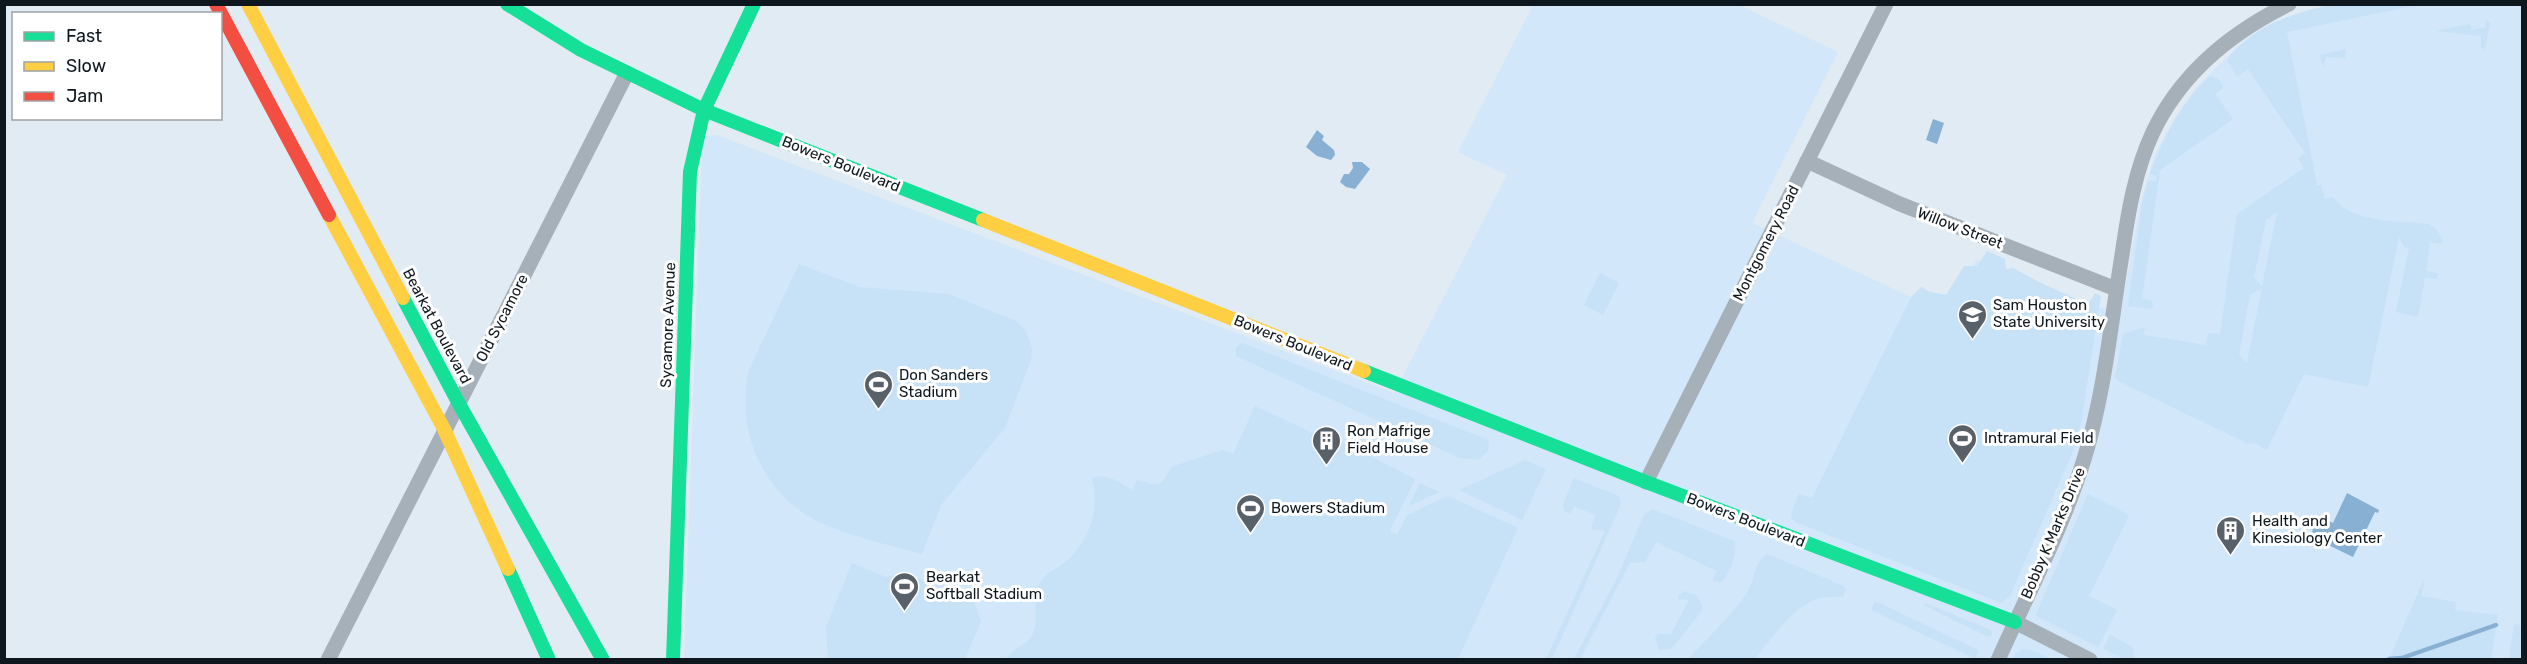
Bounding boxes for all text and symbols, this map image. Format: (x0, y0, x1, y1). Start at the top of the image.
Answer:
legend (12, 12, 222, 120)
text: Fast (66, 25, 102, 47)
text: Slow (66, 55, 106, 77)
text: Jam (66, 85, 103, 107)
street label: Bowers Boulevard (779, 132, 903, 196)
street label: Montgomery Road (1729, 182, 1803, 304)
street label: Willow Street (1915, 203, 2005, 253)
street label: Sycamore Avenue (657, 262, 679, 388)
street label: Bearkat Boulevard (399, 265, 475, 387)
street label: Old Sycamore (472, 271, 532, 365)
place label: Sam Houston State University (1993, 296, 2105, 331)
school or university icon: Sam Houston State University (1956, 298, 1988, 340)
street label: Bowers Boulevard (1231, 311, 1355, 375)
place label: Don Sanders Stadium (899, 366, 988, 401)
sports icon: Don Sanders Stadium (862, 368, 894, 410)
place label: Ron Mafrige Field House (1347, 422, 1431, 457)
sports icon: Intramural Field (1947, 422, 1979, 464)
building icon: Ron Mafrige Field House (1310, 424, 1342, 466)
place label: Intramural Field (1984, 429, 2094, 447)
street label: Bobby K Marks Drive (2017, 464, 2089, 602)
street label: Bowers Boulevard (1684, 489, 1808, 551)
sports icon: Bowers Stadium (1234, 492, 1266, 534)
place label: Bowers Stadium (1271, 499, 1385, 517)
place label: Health and Kinesiology Center (2252, 512, 2382, 547)
building icon: Health and Kinesiology Center (2215, 514, 2247, 556)
place label: Bearkat Softball Stadium (926, 568, 1042, 603)
sports icon: Bearkat Softball Stadium (889, 570, 921, 612)

